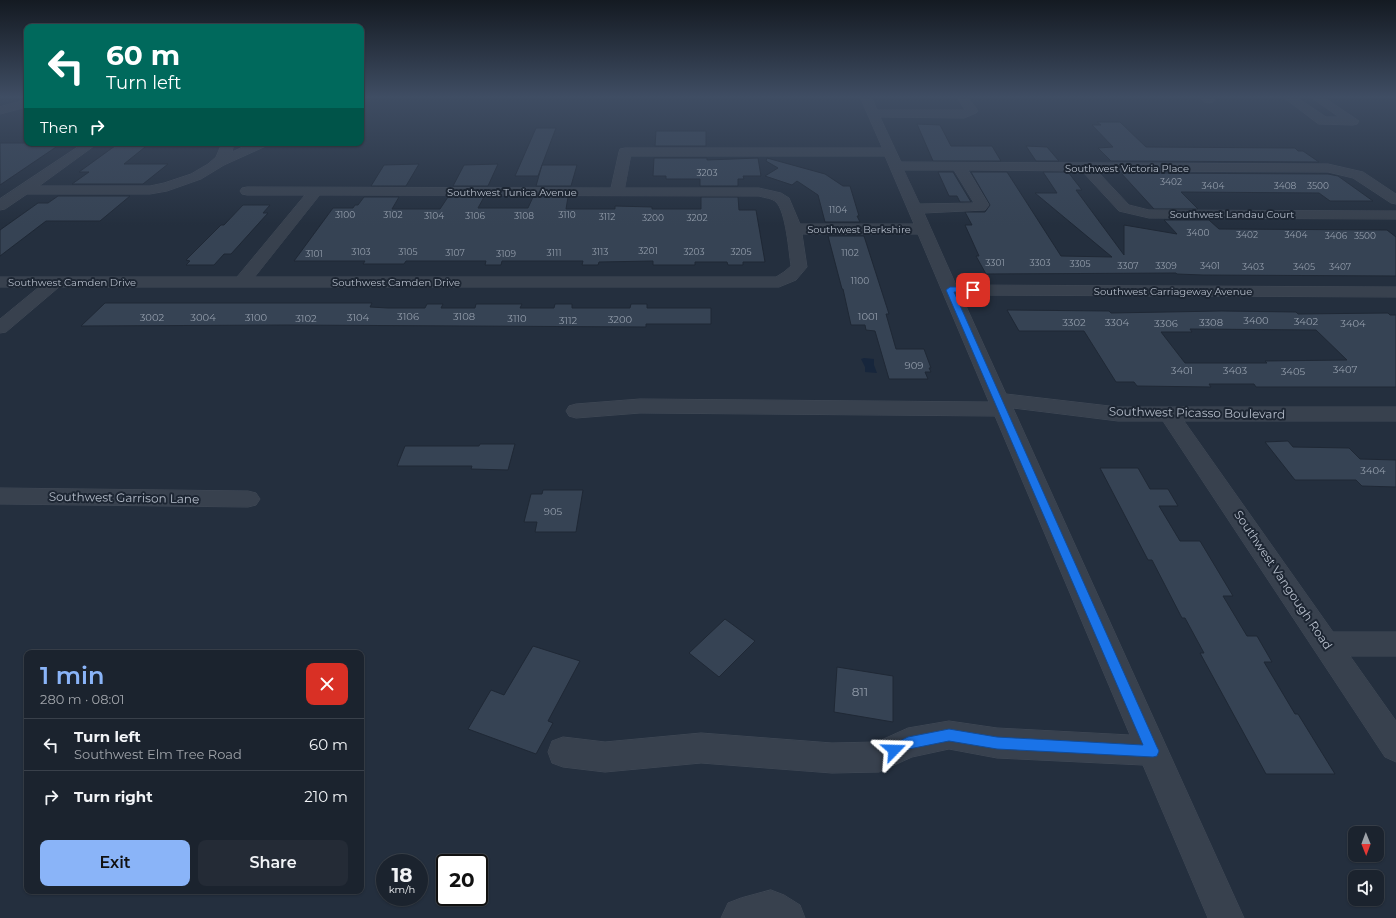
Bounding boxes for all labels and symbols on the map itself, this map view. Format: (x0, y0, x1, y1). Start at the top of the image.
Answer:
street label: Southwest Victoria Place (1065, 162, 1189, 175)
house number: 3203 (696, 167, 718, 178)
house number: 3402 (1160, 176, 1182, 187)
house number: 3404 (1202, 180, 1225, 191)
house number: 3408 (1274, 180, 1297, 191)
house number: 3500 (1307, 180, 1329, 191)
street label: Southwest Tunica Avenue (447, 186, 577, 199)
house number: 1104 (829, 204, 847, 215)
street label: Southwest Landau Court (1170, 208, 1294, 221)
house number: 3100 (335, 209, 355, 220)
house number: 3102 (383, 209, 403, 220)
house number: 3110 (558, 209, 576, 220)
house number: 3104 (424, 210, 444, 221)
house number: 3106 (465, 210, 485, 221)
house number: 3108 (514, 210, 534, 221)
house number: 3112 (599, 211, 615, 222)
house number: 3200 (642, 212, 664, 223)
house number: 3202 (686, 212, 708, 223)
street label: Southwest Berkshire (807, 223, 911, 236)
house number: 3400 (1187, 227, 1210, 238)
house number: 3402 (1236, 229, 1258, 240)
house number: 3404 (1285, 229, 1308, 240)
house number: 3406 (1325, 230, 1348, 241)
house number: 3500 (1354, 230, 1376, 241)
house number: 3201 (638, 245, 658, 256)
house number: 3103 (351, 246, 371, 257)
house number: 3105 (398, 246, 418, 257)
house number: 3113 (592, 246, 608, 257)
house number: 3203 (683, 246, 705, 257)
house number: 3205 (730, 246, 752, 257)
house number: 3107 (445, 247, 465, 258)
house number: 3111 (547, 247, 561, 258)
house number: 1102 (841, 247, 859, 258)
house number: 3101 (305, 248, 323, 259)
house number: 3109 (496, 248, 516, 259)
house number: 3301 (985, 257, 1005, 268)
house number: 3303 (1029, 257, 1051, 268)
house number: 3305 (1069, 258, 1091, 269)
house number: 3307 (1117, 260, 1139, 271)
house number: 3309 (1155, 260, 1177, 271)
house number: 3401 (1200, 260, 1220, 271)
house number: 3403 (1242, 261, 1264, 272)
house number: 3405 (1293, 261, 1315, 272)
house number: 3407 (1329, 261, 1351, 272)
pin (956, 273, 990, 307)
house number: 1100 (851, 275, 869, 286)
street label: Southwest Camden Drive (8, 276, 136, 289)
street label: Southwest Camden Drive (332, 276, 460, 289)
street label: Southwest Carriageway Avenue (1094, 285, 1252, 298)
house number: 3106 (397, 310, 419, 323)
house number: 3108 (453, 310, 475, 323)
house number: 1001 (858, 310, 878, 323)
house number: 3002 (140, 311, 165, 324)
house number: 3004 (190, 311, 216, 324)
house number: 3100 (245, 311, 268, 324)
house number: 3104 (347, 311, 370, 324)
house number: 3102 (295, 312, 317, 325)
house number: 3110 (507, 312, 527, 325)
house number: 3200 (608, 313, 633, 326)
house number: 3112 (559, 314, 578, 327)
house number: 3400 (1243, 314, 1269, 327)
house number: 3402 (1294, 315, 1319, 328)
house number: 3302 (1062, 316, 1086, 329)
house number: 3304 (1105, 316, 1130, 329)
house number: 3308 (1199, 316, 1223, 329)
house number: 3306 (1154, 317, 1178, 330)
house number: 3404 (1340, 317, 1366, 330)
house number: 909 (905, 359, 923, 372)
house number: 3407 (1333, 363, 1357, 376)
house number: 3401 (1171, 364, 1193, 377)
house number: 3403 (1223, 364, 1248, 377)
house number: 3405 (1281, 365, 1306, 378)
street label: Southwest Picasso Boulevard (1109, 403, 1285, 422)
house number: 3404 (1360, 464, 1386, 477)
street label: Southwest Garrison Lane (49, 489, 199, 506)
house number: 905 (544, 505, 563, 518)
street label: Southwest Vangough Road (1231, 507, 1336, 652)
house number: 811 (852, 684, 868, 699)
position arrow (873, 729, 915, 771)
north arrow (1348, 826, 1384, 862)
speed limit sign: 20 (436, 854, 488, 906)

